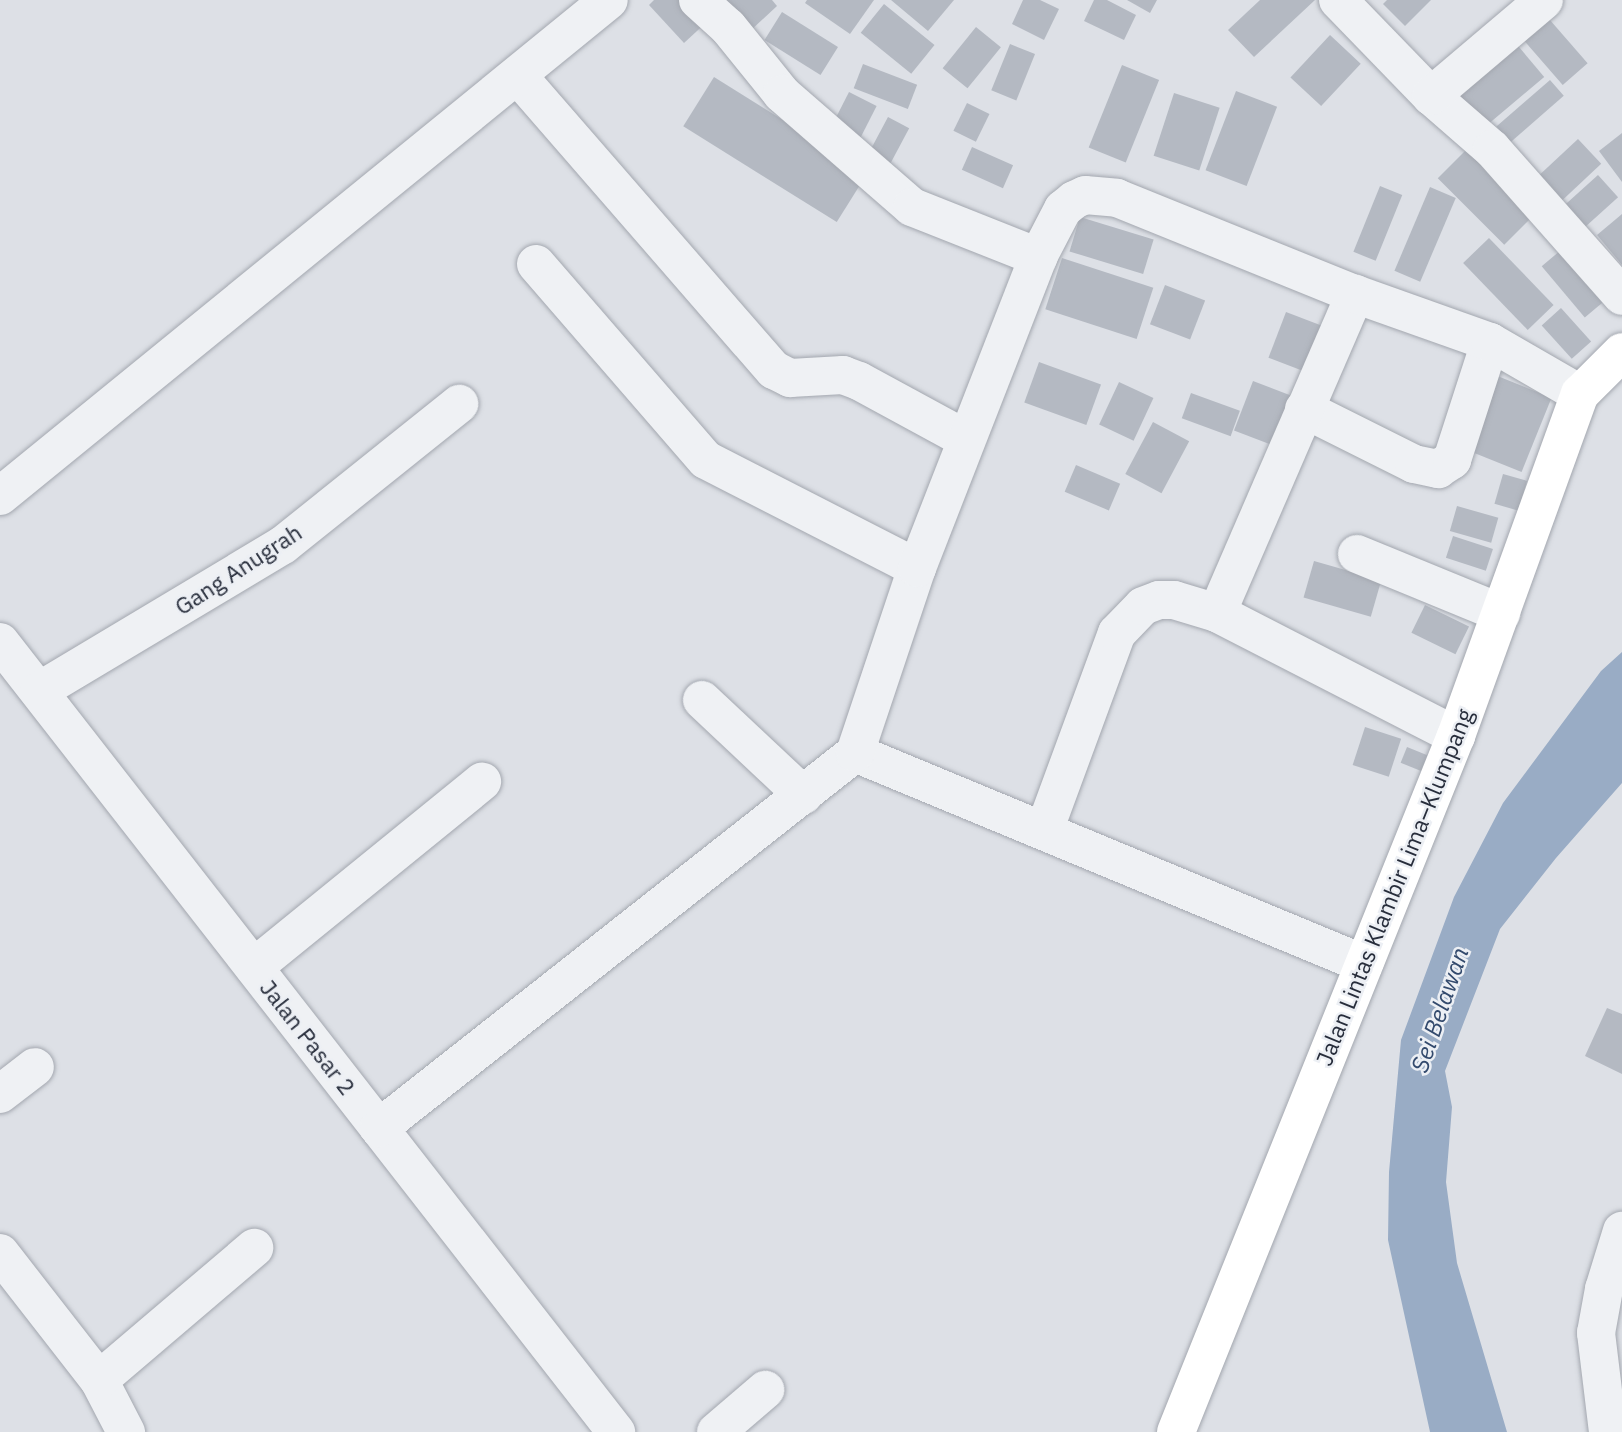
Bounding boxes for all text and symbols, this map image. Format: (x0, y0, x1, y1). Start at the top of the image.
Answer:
street label: Gang Anugrah (169, 518, 307, 620)
street label: Jalan Lintas Klambir Lima–Klumpang (1310, 705, 1478, 1069)
water label: Sei Belawan (1405, 944, 1475, 1076)
street label: Jalan Pasar 2 (255, 974, 361, 1100)

